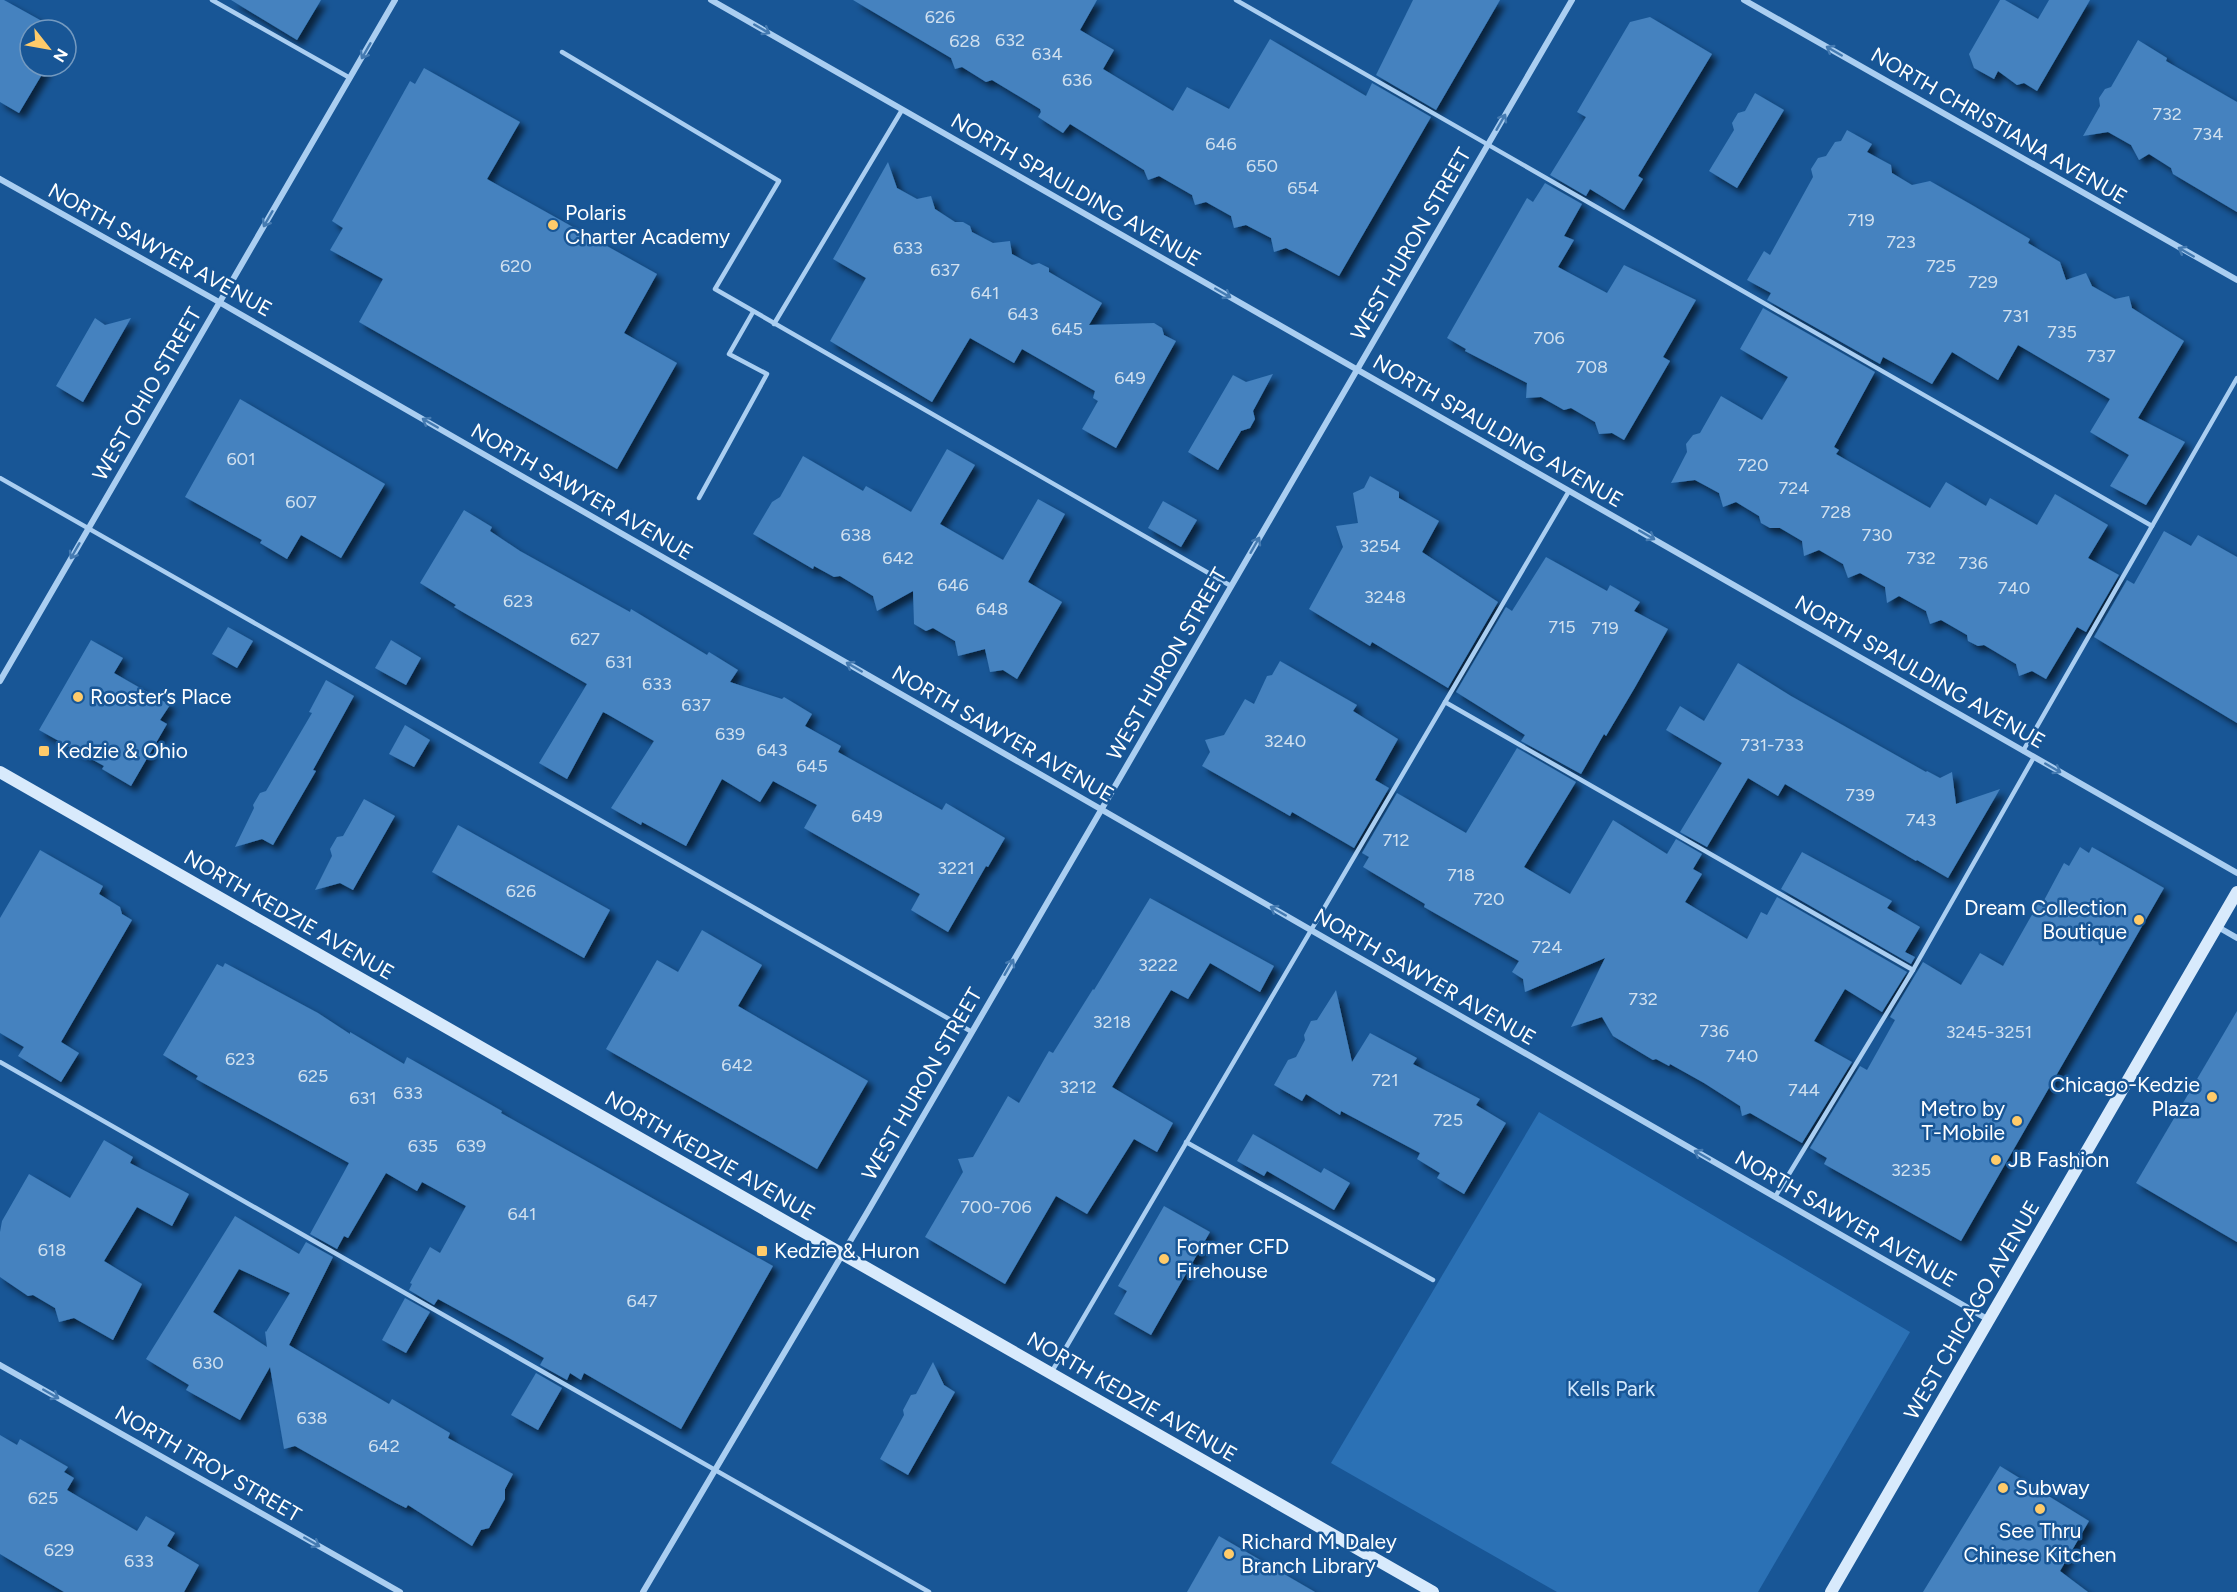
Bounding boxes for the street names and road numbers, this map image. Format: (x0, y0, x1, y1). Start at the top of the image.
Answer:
street label: NORTH CHRISTIANA AVENUE (1867, 42, 2132, 209)
street label: NORTH SPAULDING AVENUE (947, 108, 1206, 272)
street label: WEST HURON STREET (1345, 143, 1476, 344)
street label: NORTH SAWYER AVENUE (44, 178, 277, 322)
street label: WEST OHIO STREET (87, 302, 206, 485)
street label: NORTH SPAULDING AVENUE (1369, 349, 1628, 513)
street label: NORTH SAWYER AVENUE (467, 418, 698, 565)
street label: WEST HURON STREET (1101, 563, 1232, 764)
street label: NORTH SPAULDING AVENUE (1791, 590, 2050, 754)
street label: NORTH SAWYER AVENUE (888, 660, 1119, 807)
street label: NORTH KEDZIE AVENUE (180, 844, 399, 985)
street label: NORTH SAWYER AVENUE (1310, 903, 1541, 1050)
street label: WEST HURON STREET (856, 983, 987, 1184)
street label: NORTH KEDZIE AVENUE (601, 1085, 820, 1226)
street label: NORTH SAWYER AVENUE (1731, 1145, 1962, 1292)
street label: WEST CHICAGO AVENUE (1898, 1196, 2045, 1424)
street label: NORTH KEDZIE AVENUE (1023, 1326, 1242, 1467)
street label: NORTH TROY STREET (111, 1400, 306, 1527)

